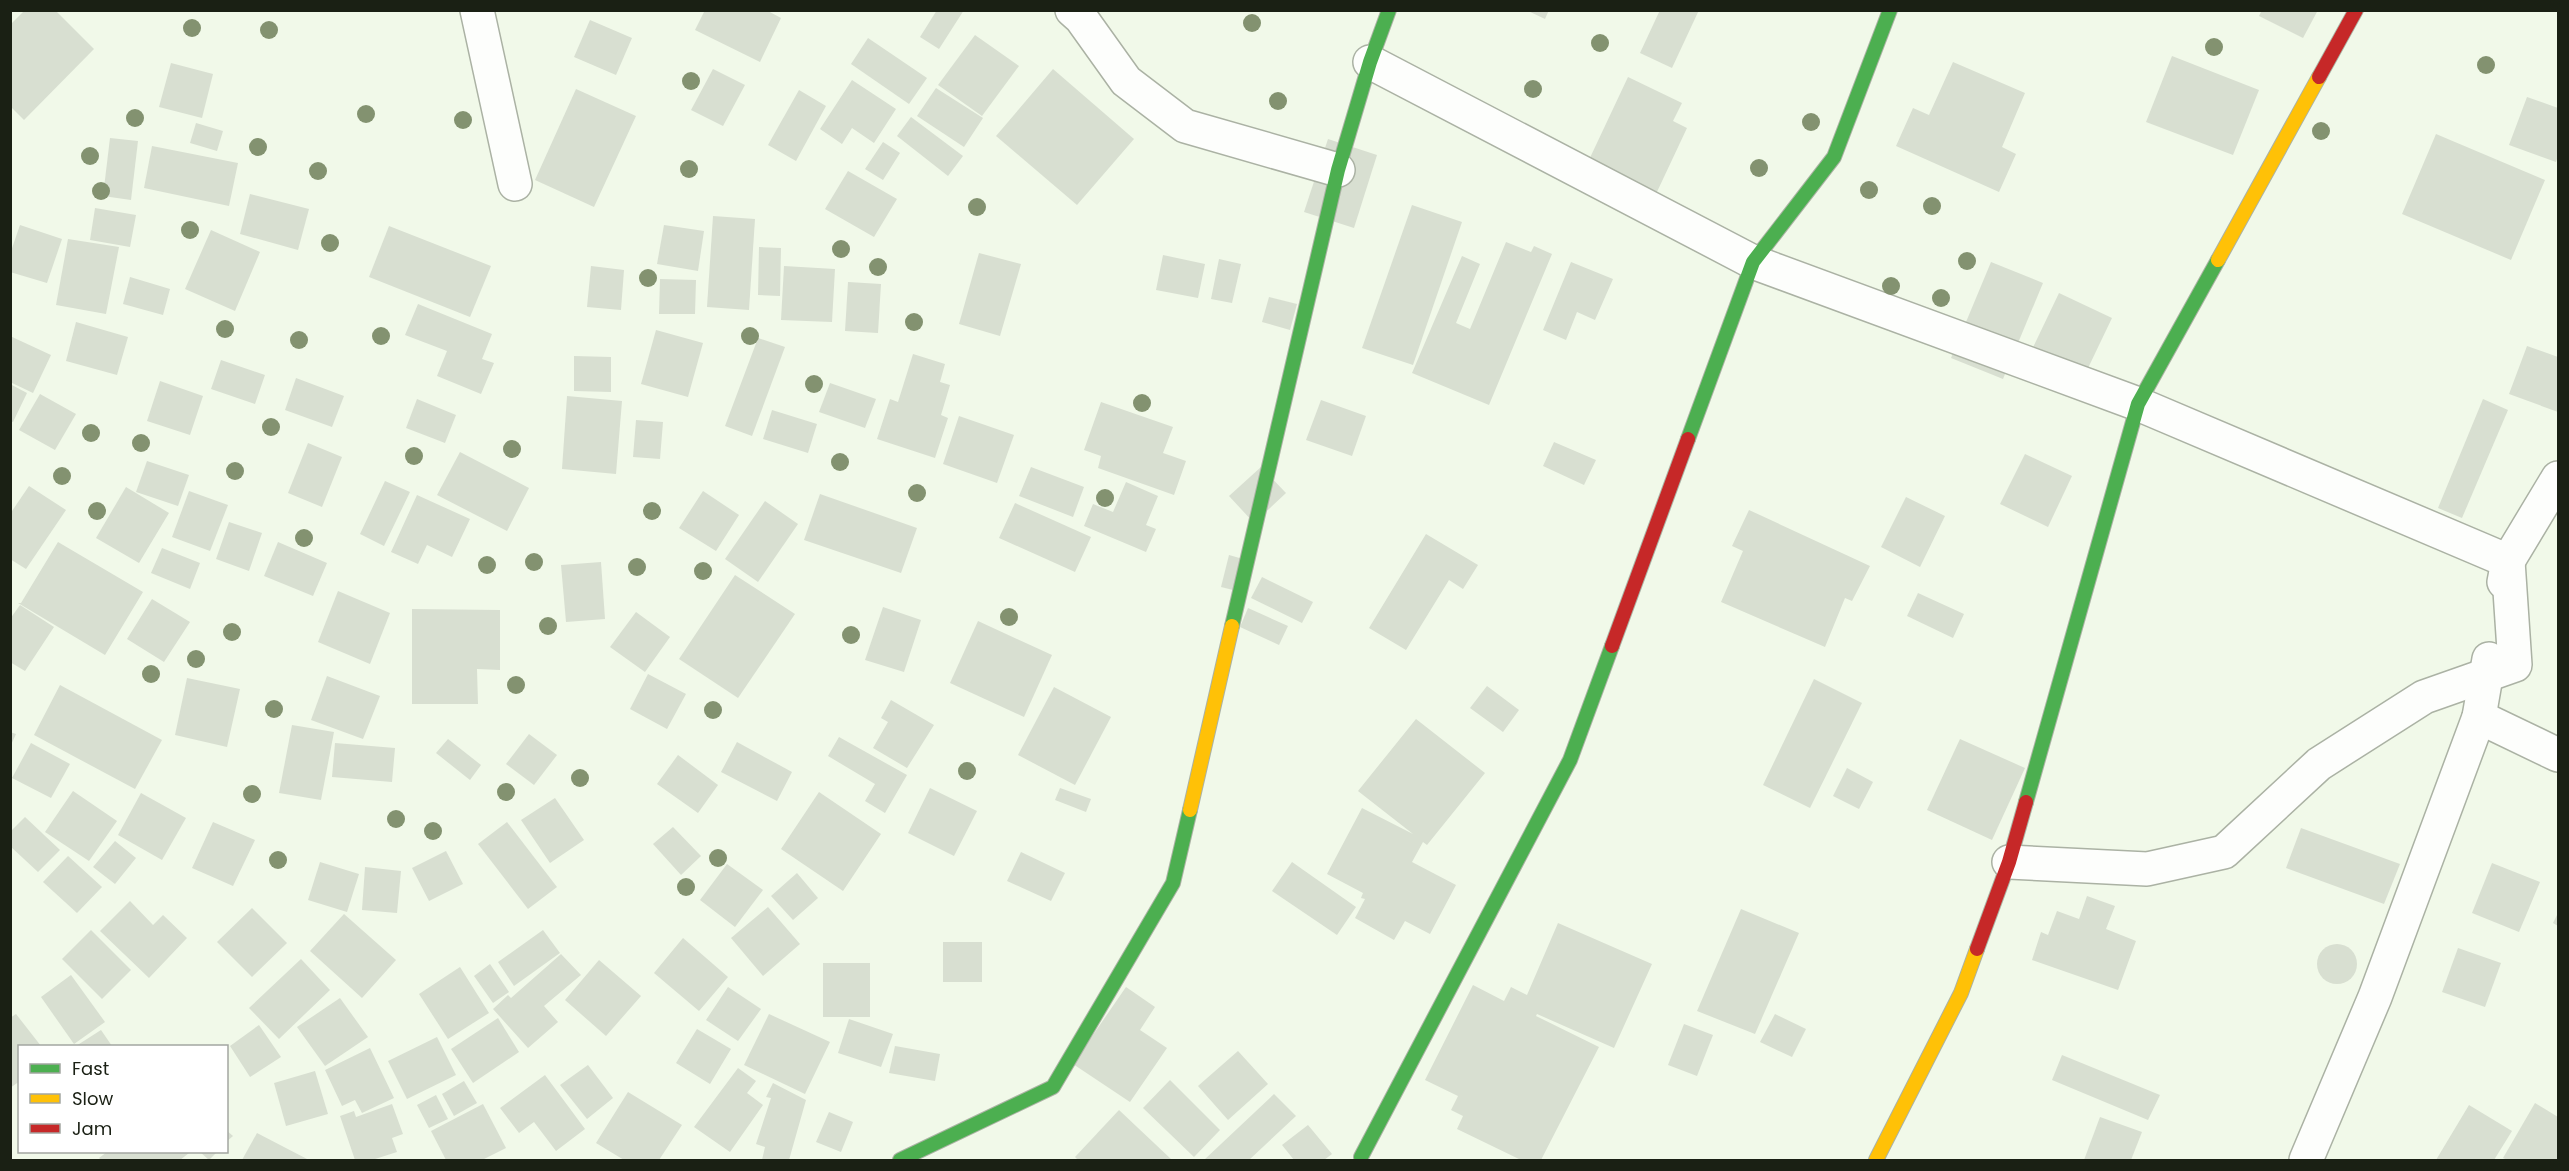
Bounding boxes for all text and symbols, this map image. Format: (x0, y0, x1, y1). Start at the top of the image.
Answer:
legend (18, 1045, 228, 1153)
text: Fast (72, 1056, 109, 1081)
text: Slow (72, 1086, 114, 1111)
text: Jam (72, 1116, 112, 1141)

